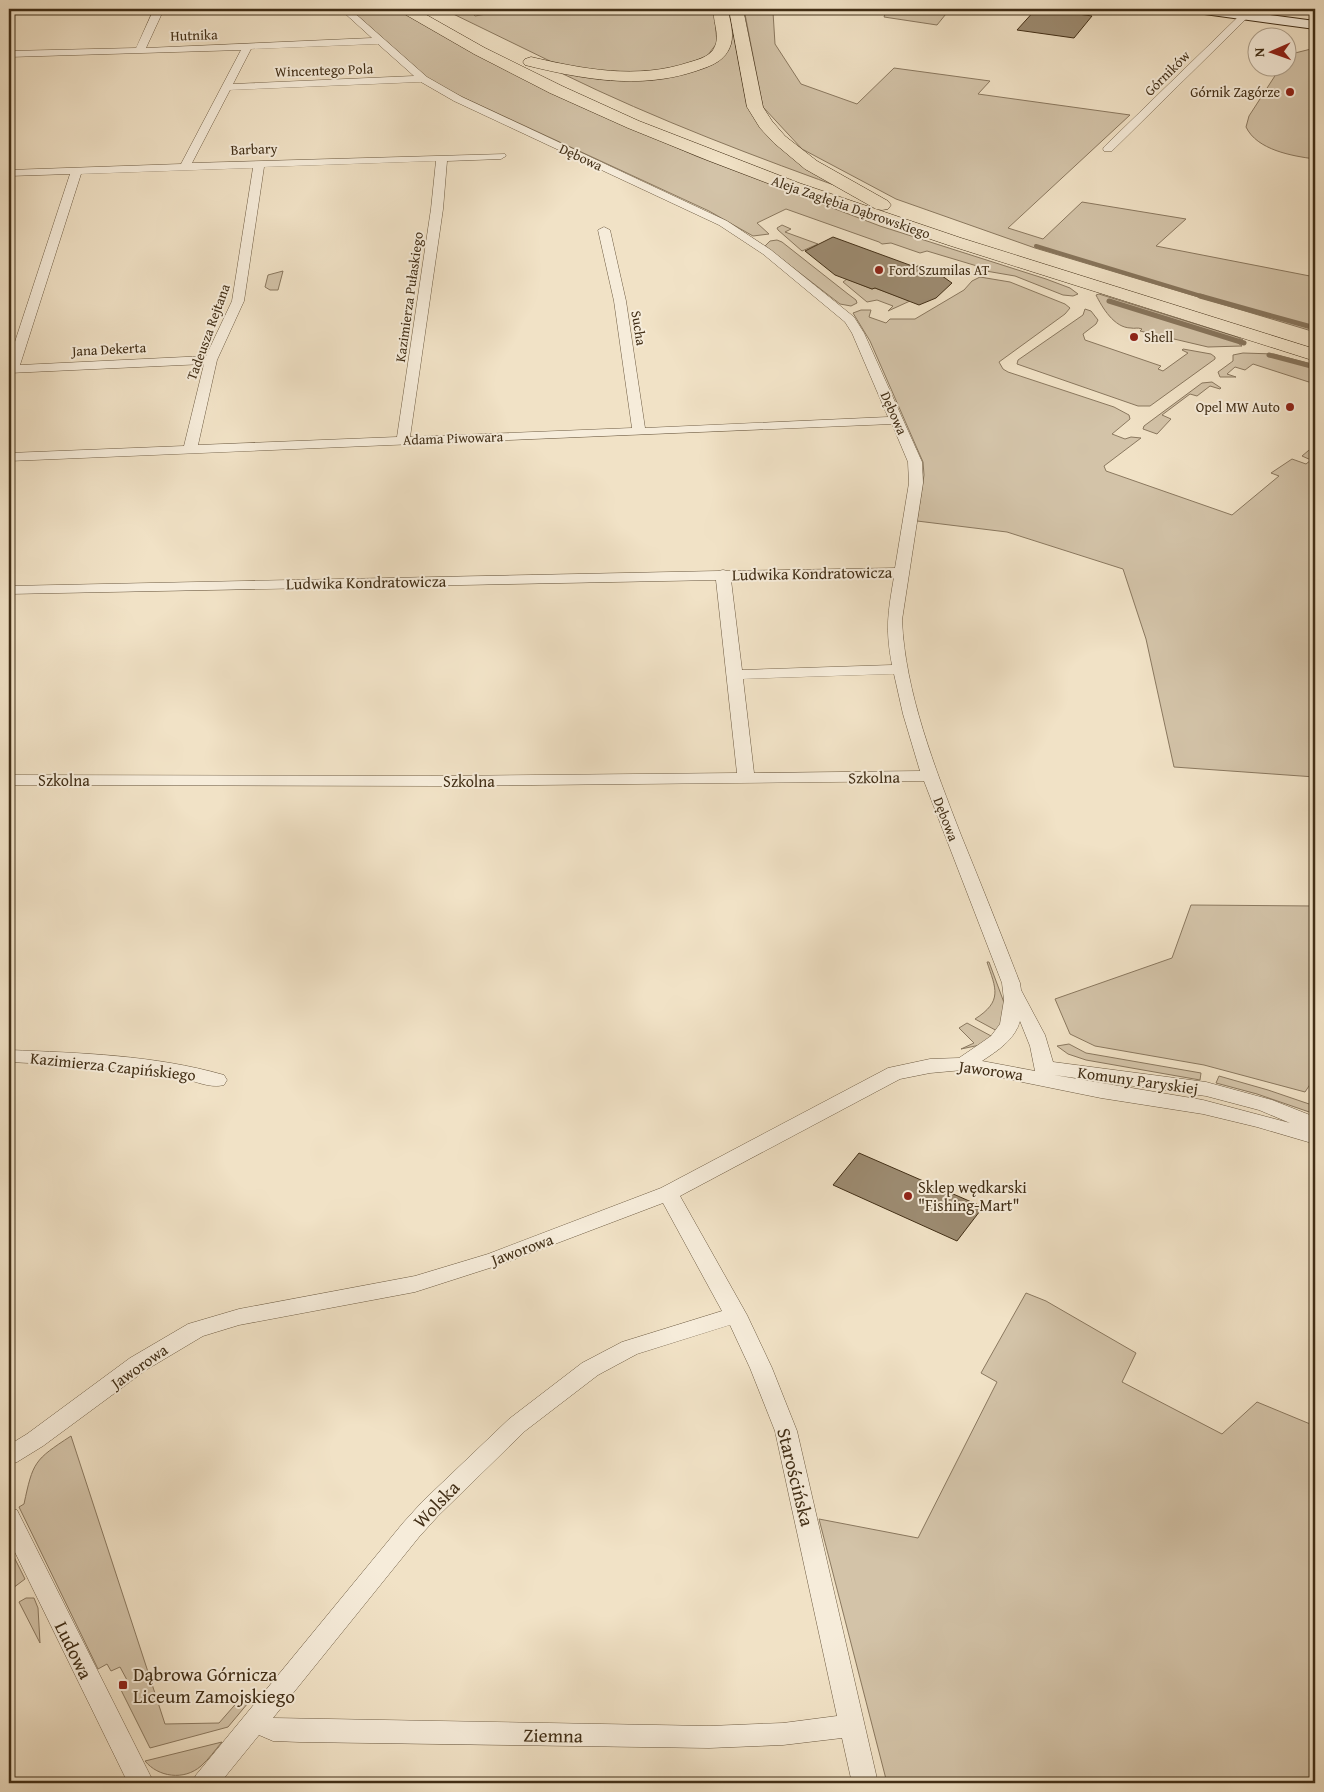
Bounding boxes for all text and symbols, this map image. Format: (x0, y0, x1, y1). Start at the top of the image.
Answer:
street label: Hutnika (170, 24, 218, 46)
north arrow (1246, 28, 1296, 78)
street label: Górników (1140, 46, 1194, 100)
text: N (1249, 47, 1269, 57)
street label: Wincentego Pola (275, 58, 374, 82)
place label: Górnik Zagórze (1190, 82, 1280, 102)
marker: Górnik Zagórze (1284, 86, 1296, 98)
street label: Barbary (230, 138, 278, 160)
street label: Dębowa (556, 138, 606, 176)
street label: Aleja Zagłębia Dąbrowskiego (769, 170, 933, 244)
street label: Kazimierza Pułaskiego (390, 230, 428, 364)
place label: Ford Szumilas AT (889, 260, 990, 280)
marker: Ford Szumilas AT (873, 264, 885, 276)
street label: Tadeusza Rejtana (181, 281, 235, 383)
street label: Sucha (626, 309, 652, 347)
place label: Shell (1144, 327, 1173, 347)
marker: Shell (1128, 331, 1140, 343)
street label: Jana Dekerta (69, 337, 147, 361)
street label: Dębowa (876, 388, 913, 438)
place label: Opel MW Auto (1196, 397, 1280, 417)
marker: Opel MW Auto (1284, 401, 1296, 413)
street label: Adama Piwowara (402, 426, 504, 450)
street label: Ludwika Kondratowicza (732, 560, 893, 586)
street label: Ludwika Kondratowicza (286, 569, 447, 595)
street label: Szkolna (848, 765, 901, 789)
street label: Szkolna (38, 768, 90, 792)
street label: Szkolna (443, 769, 495, 793)
street label: Dębowa (928, 794, 964, 844)
street label: Kazimierza Czapińskiego (29, 1045, 197, 1087)
street label: Jaworowa (955, 1053, 1025, 1086)
street label: Komuny Paryskiej (1076, 1060, 1200, 1100)
place label: Sklep wędkarski "Fishing-Mart" (918, 1175, 1027, 1217)
marker: Sklep wędkarski "Fishing-Mart" (902, 1190, 914, 1202)
street label: Jaworowa (486, 1227, 557, 1272)
street label: Jaworowa (104, 1337, 173, 1396)
street label: Starościńska (770, 1425, 822, 1529)
street label: Wolska (406, 1474, 466, 1534)
street label: Ludowa (48, 1616, 100, 1684)
place label: Dąbrowa Górnicza Liceum Zamojskiego (133, 1660, 295, 1710)
marker: Dąbrowa Górnicza Liceum Zamojskiego (117, 1679, 129, 1691)
street label: Ziemna (523, 1720, 583, 1750)

